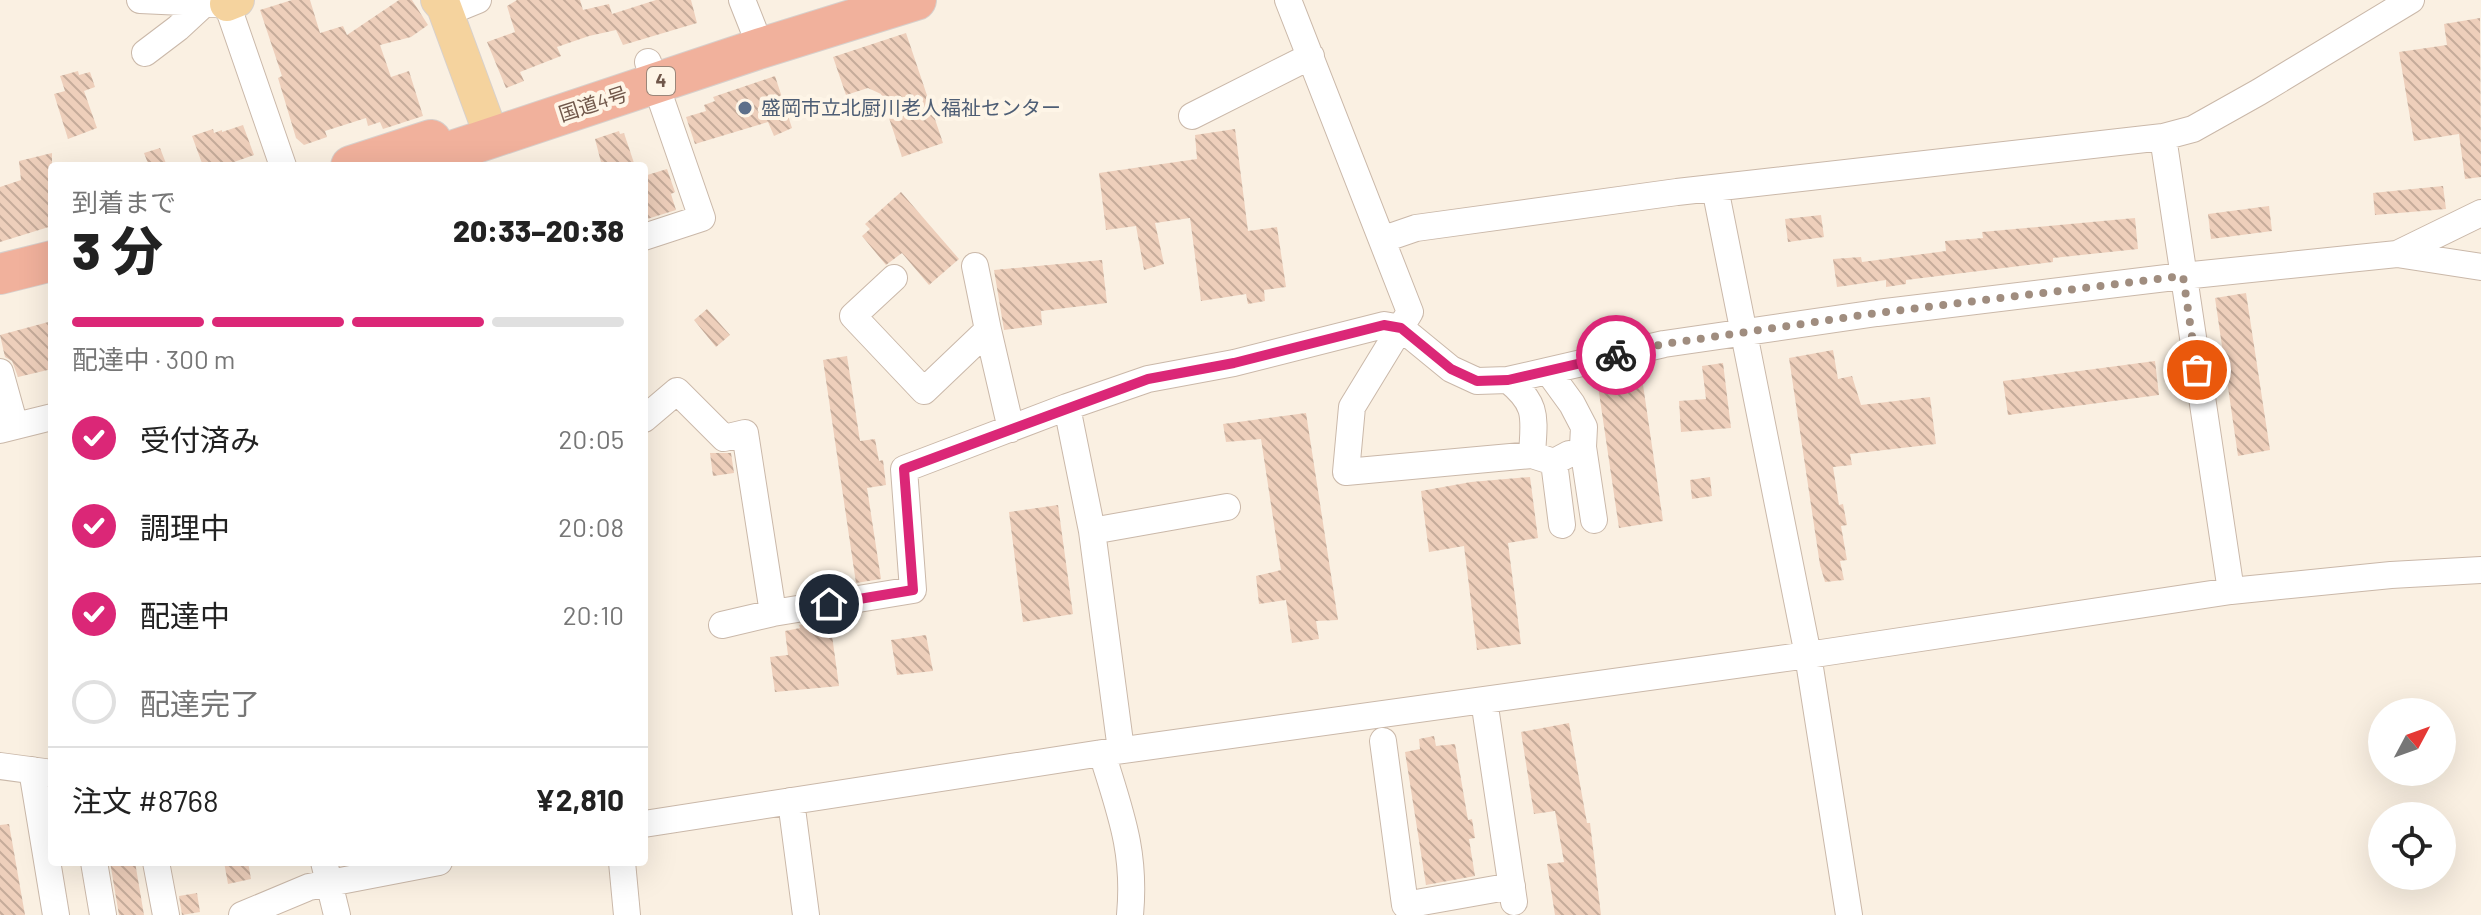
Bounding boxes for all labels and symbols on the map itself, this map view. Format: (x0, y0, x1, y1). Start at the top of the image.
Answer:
road number: 4 (647, 67, 675, 95)
street label: 国道4号 (555, 81, 630, 125)
place label: 盛岡市立北厨川老人福祉センター (761, 95, 1061, 119)
marker: 盛岡市立北厨川老人福祉センター (736, 99, 754, 117)
courier (1576, 315, 1656, 395)
pin (2163, 336, 2231, 404)
pin (795, 570, 863, 638)
north arrow (2368, 698, 2456, 786)

